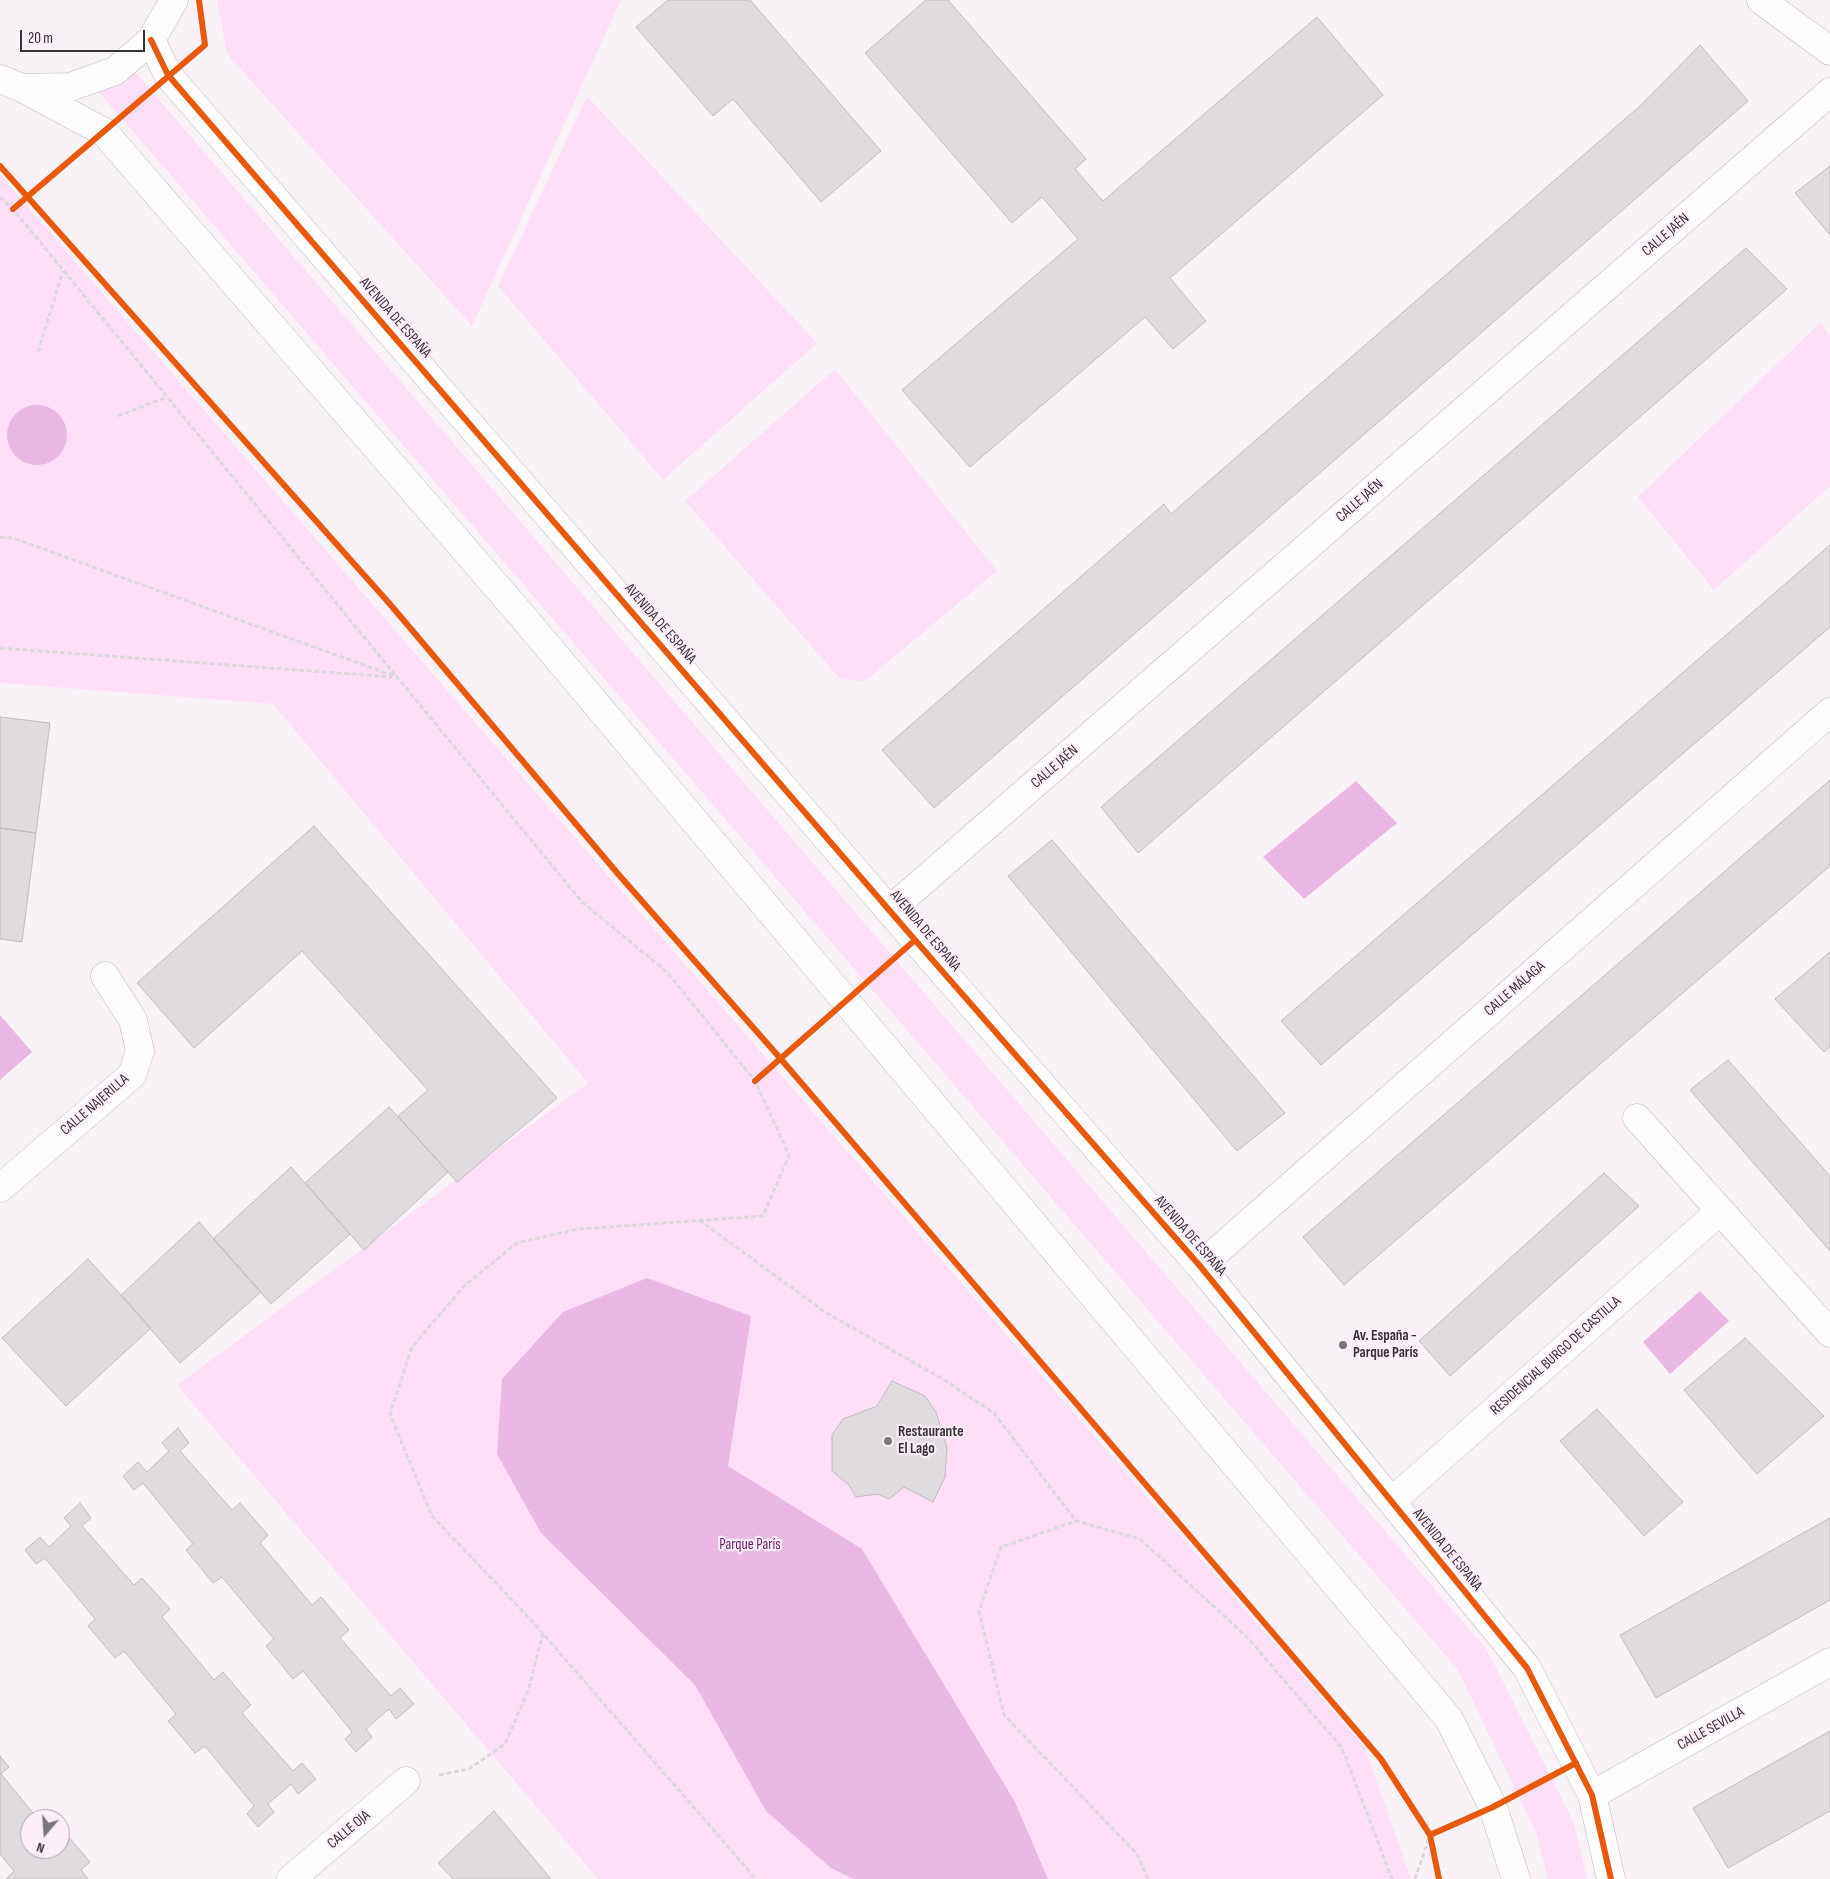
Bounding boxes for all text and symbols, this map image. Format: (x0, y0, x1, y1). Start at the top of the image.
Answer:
scale bar (22, 20, 148, 52)
text: 20 m (28, 29, 53, 48)
street label: CALLE JAÉN (1639, 210, 1693, 260)
street label: AVENIDA DE ESPAÑA (355, 274, 435, 362)
street label: CALLE JAÉN (1333, 476, 1387, 526)
street label: AVENIDA DE ESPAÑA (620, 580, 700, 668)
street label: CALLE JAÉN (1028, 742, 1082, 792)
street label: AVENIDA DE ESPAÑA (886, 887, 964, 975)
street label: CALLE MÁLAGA (1481, 958, 1549, 1020)
street label: CALLE NAJERILLA (57, 1070, 133, 1140)
street label: AVENIDA DE ESPAÑA (1150, 1192, 1230, 1280)
street label: RESIDENCIAL BURGO DE CASTILLA (1487, 1293, 1625, 1419)
place label: Av. España - Parque París (1353, 1327, 1418, 1362)
marker: Av. España - Parque París (1337, 1339, 1349, 1351)
place label: Restaurante El Lago (898, 1423, 964, 1458)
marker: Restaurante El Lago (882, 1435, 894, 1447)
street label: AVENIDA DE ESPAÑA (1408, 1505, 1486, 1595)
park label: Parque París (719, 1536, 781, 1554)
street label: CALLE SEVILLA (1675, 1703, 1747, 1755)
street label: CALLE OJA (324, 1807, 374, 1853)
north arrow (20, 1809, 70, 1859)
text: N (34, 1839, 47, 1857)

